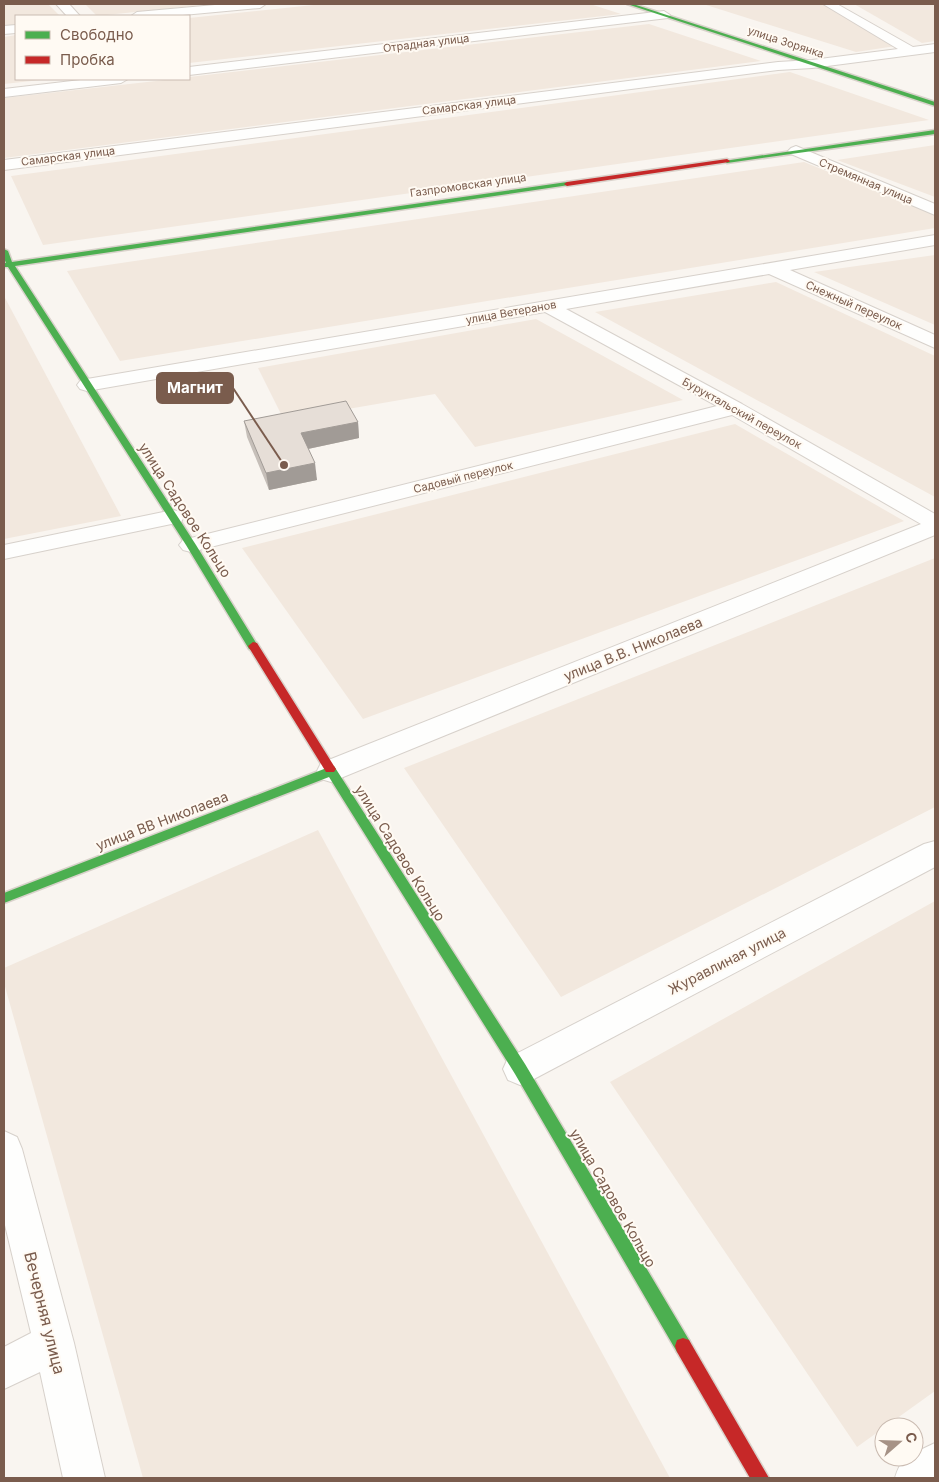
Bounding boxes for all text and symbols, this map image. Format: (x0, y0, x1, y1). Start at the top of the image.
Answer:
legend (15, 15, 190, 80)
street label: улица Зорянка (746, 23, 826, 61)
text: Свободно (60, 25, 134, 44)
street label: Отрадная улица (382, 31, 470, 55)
text: Пробка (60, 50, 115, 69)
street label: Самарская улица (421, 92, 517, 118)
street label: Самарская улица (20, 143, 116, 169)
street label: Стремянная улица (817, 155, 915, 207)
street label: Газпромовская улица (409, 170, 527, 200)
street label: Снежный переулок (804, 277, 904, 333)
street label: улица Ветеранов (465, 297, 557, 327)
callout: Магнит (157, 373, 233, 403)
street label: Буруктальский переулок (680, 374, 804, 452)
text: Магнит (167, 378, 223, 397)
street label: улица Садовое Кольцо (135, 439, 235, 580)
street label: Садовый переулок (412, 458, 514, 496)
street label: улица В.В. Николаева (561, 613, 705, 684)
street label: улица Садовое Кольцо (352, 782, 449, 924)
street label: улица ВВ Николаева (93, 787, 230, 854)
street label: Журавлиная улица (665, 924, 788, 998)
street label: улица Садовое Кольцо (567, 1125, 660, 1270)
street label: Вечерняя улица (20, 1250, 70, 1376)
north arrow (874, 1417, 924, 1467)
text: С (902, 1430, 921, 1445)

